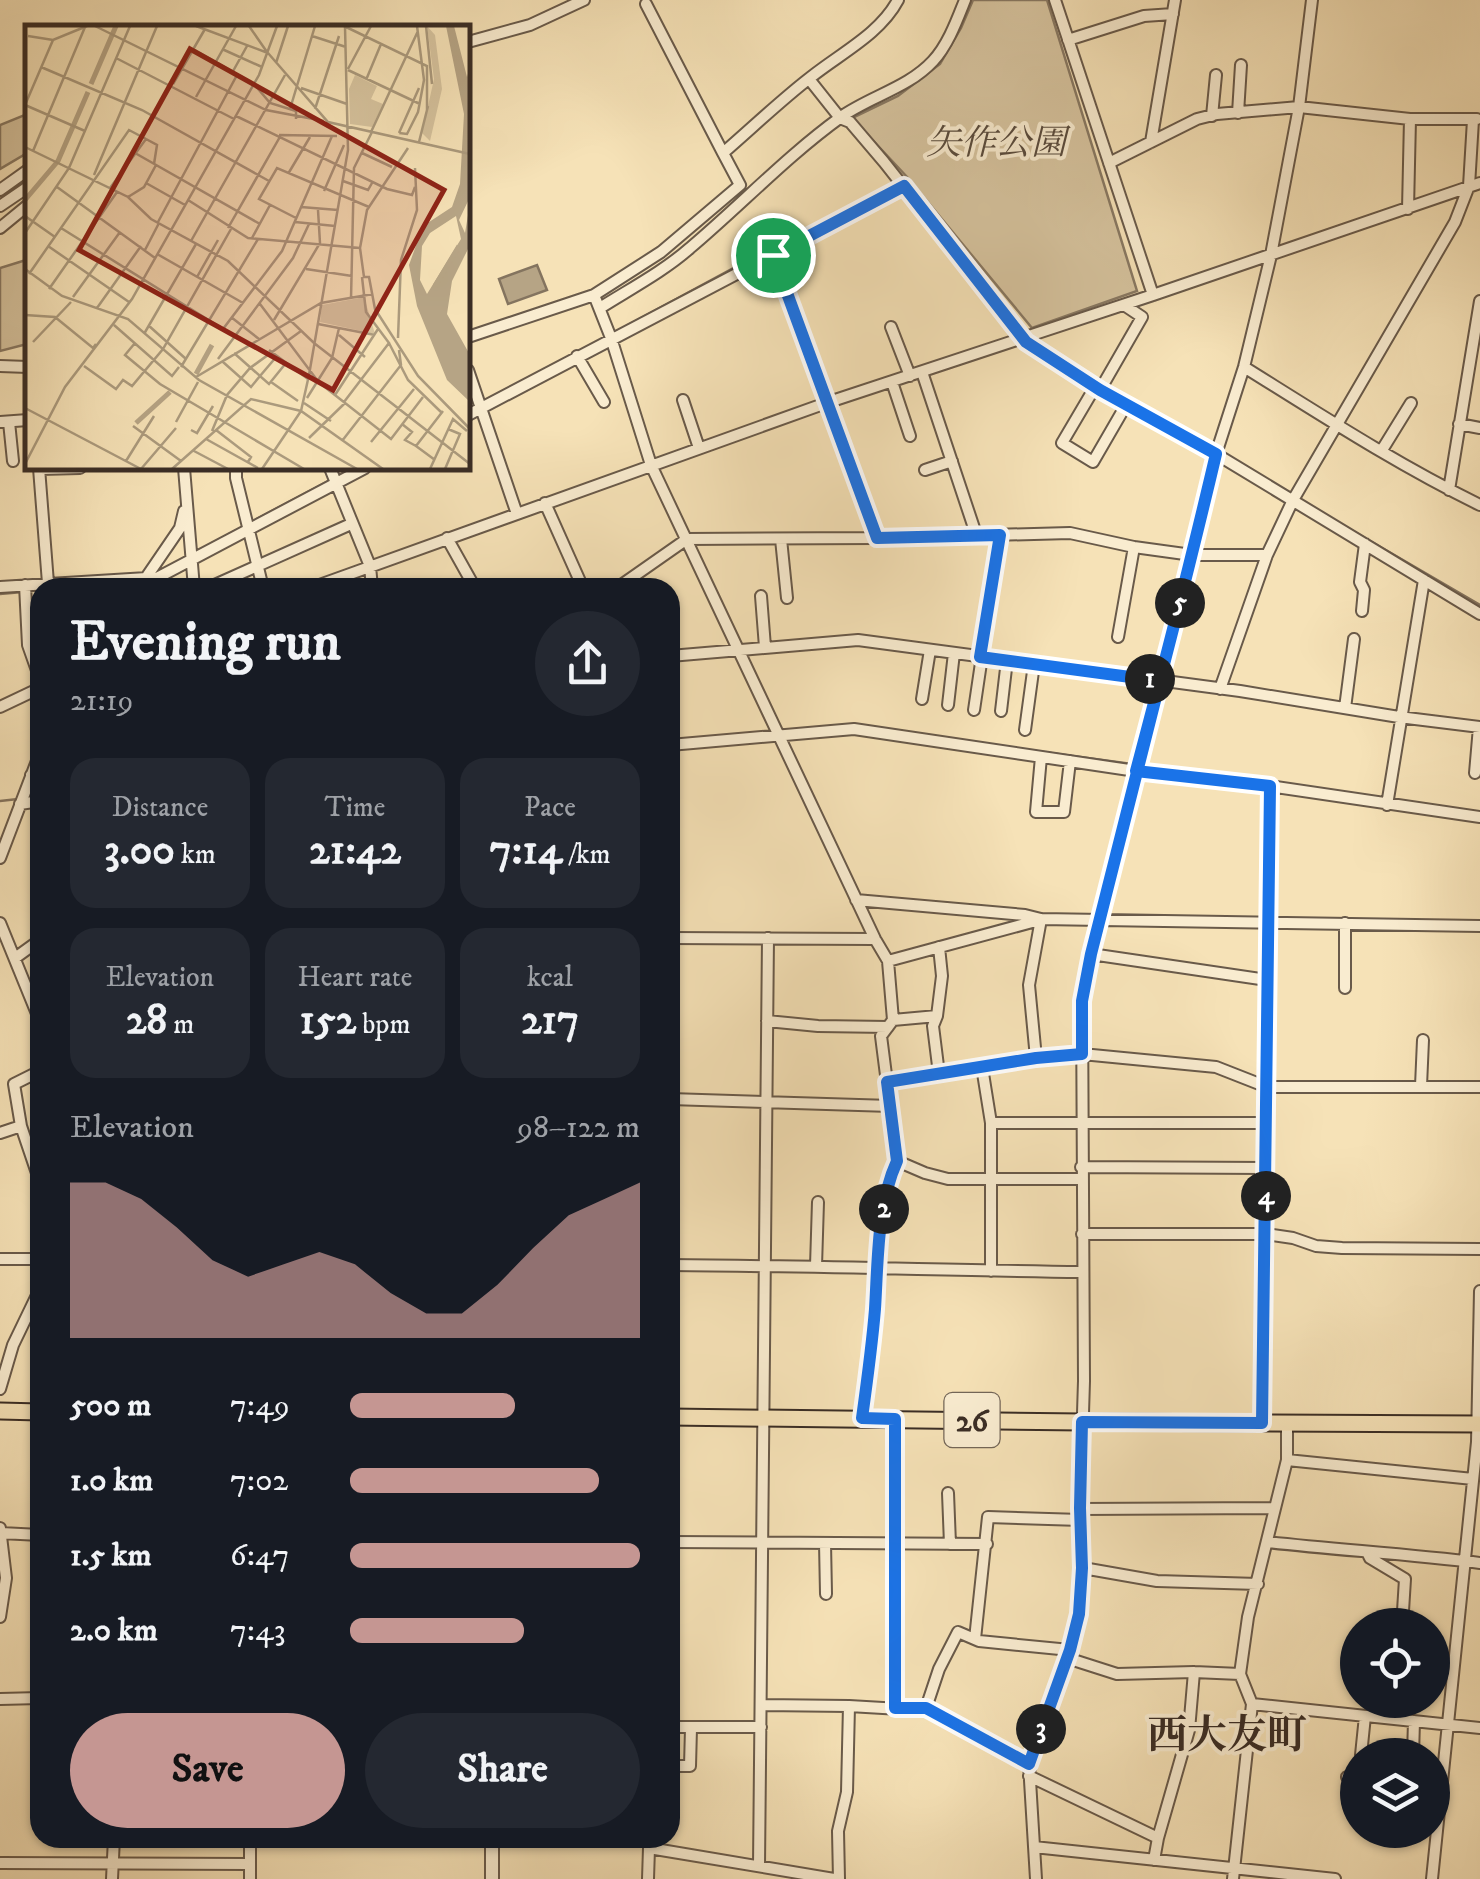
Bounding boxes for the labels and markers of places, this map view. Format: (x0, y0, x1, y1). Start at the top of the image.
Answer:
pin (731, 213, 816, 298)
pin: 5 (1155, 578, 1205, 628)
pin: 1 (1125, 654, 1175, 704)
pin: 4 (1241, 1171, 1291, 1221)
pin: 2 (859, 1184, 909, 1234)
pin: 3 (1016, 1704, 1066, 1754)

